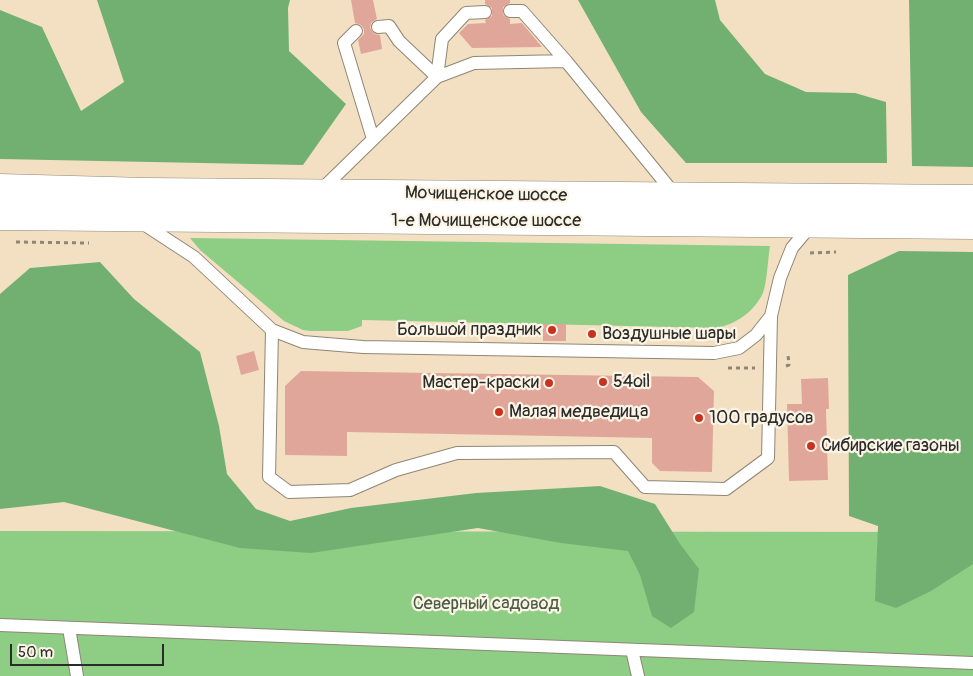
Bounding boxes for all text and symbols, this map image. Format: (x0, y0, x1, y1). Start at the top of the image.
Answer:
street label: Мочищенское шоссе (405, 183, 567, 207)
street label: 1-е Мочищенское шоссе (391, 210, 581, 232)
place label: Большой праздник (397, 319, 542, 341)
place label: Воздушные шары (602, 323, 736, 345)
marker: Большой праздник (546, 324, 558, 336)
marker: Воздушные шары (586, 328, 598, 340)
place label: 54oil (613, 371, 650, 393)
place label: Мастер-краски (422, 372, 539, 394)
marker: 54oil (597, 376, 609, 388)
marker: Мастер-краски (543, 377, 555, 389)
place label: Малая медведица (509, 401, 648, 423)
marker: Малая медведица (493, 406, 505, 418)
place label: 100 градусов (709, 407, 814, 429)
marker: 100 градусов (693, 412, 705, 424)
place label: Сибирские газоны (821, 435, 960, 457)
marker: Сибирские газоны (805, 440, 817, 452)
park label: Северный садовод (413, 593, 559, 615)
scale bar (12, 634, 166, 666)
text: 50 m (18, 643, 53, 662)

